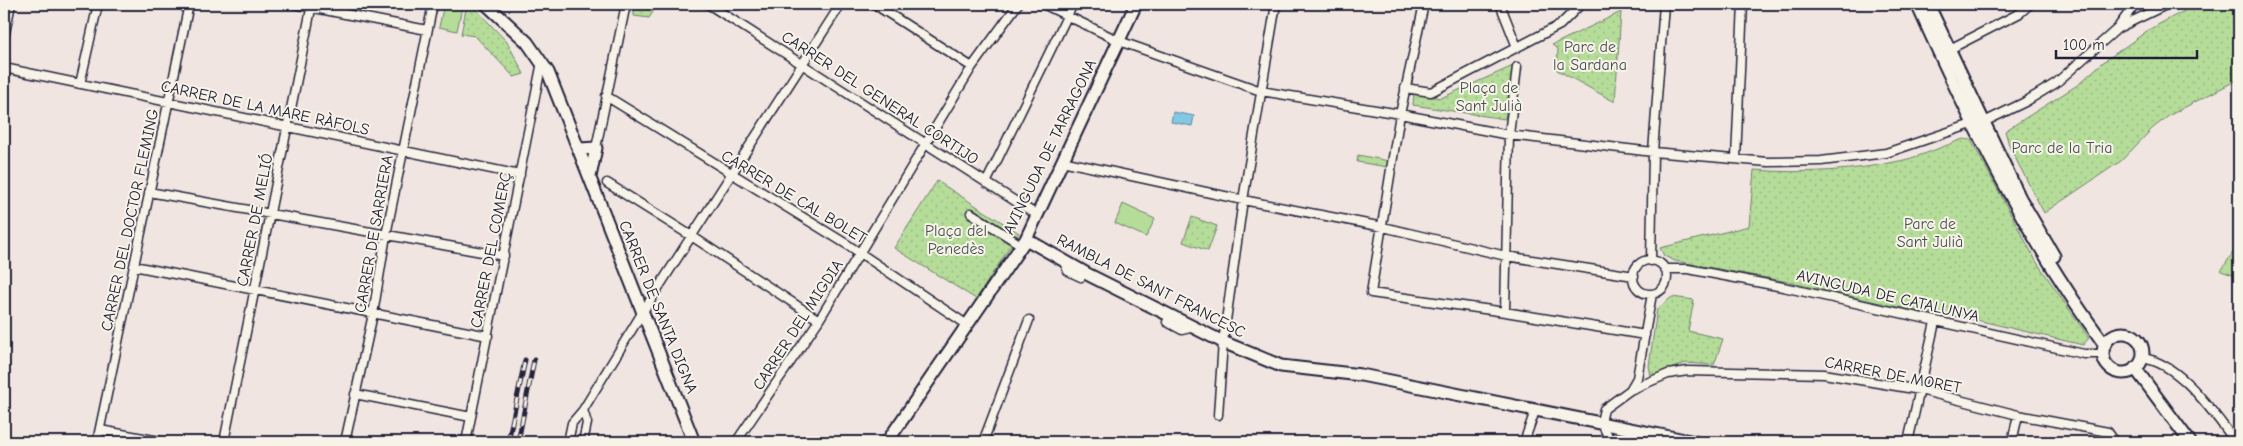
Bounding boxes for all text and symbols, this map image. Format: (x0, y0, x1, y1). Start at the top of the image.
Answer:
street label: CARRER DEL GENERAL CORTIJO (778, 28, 982, 168)
scale bar (2056, 28, 2197, 60)
text: 100 m (2063, 36, 2105, 54)
park label: Parc de la Sardana (1553, 38, 1627, 74)
street label: AVINGUDA DE TARRAGONA (1000, 57, 1100, 237)
street label: CARRER DE LA MARE RÀFOLS (159, 76, 371, 139)
park label: Plaça de Sant Julià (1456, 79, 1522, 115)
street label: CARRER DEL DOCTOR FLEMING (98, 107, 162, 333)
park label: Parc de la Tria (2011, 139, 2113, 157)
street label: CARRER DE CAL BOLET (718, 146, 871, 248)
street label: CARRER DE MELIÓ (232, 152, 277, 288)
street label: CARRER DE SARRIERA (351, 154, 397, 314)
street label: CARRER DEL COMERÇ (467, 170, 515, 329)
park label: Parc de Sant Julià (1897, 215, 1963, 251)
street label: CARRER DE SANTA DIGNA (615, 218, 701, 396)
park label: Plaça del Penedès (925, 222, 987, 258)
street label: RAMBLA DE SANT FRANCESC (1054, 231, 1248, 342)
street label: CARRER DEL MIGDIA (749, 257, 847, 393)
street label: AVINGUDA DE CATALUNYA (1795, 266, 1981, 326)
street label: CARRER DE MORET (1823, 353, 1964, 397)

